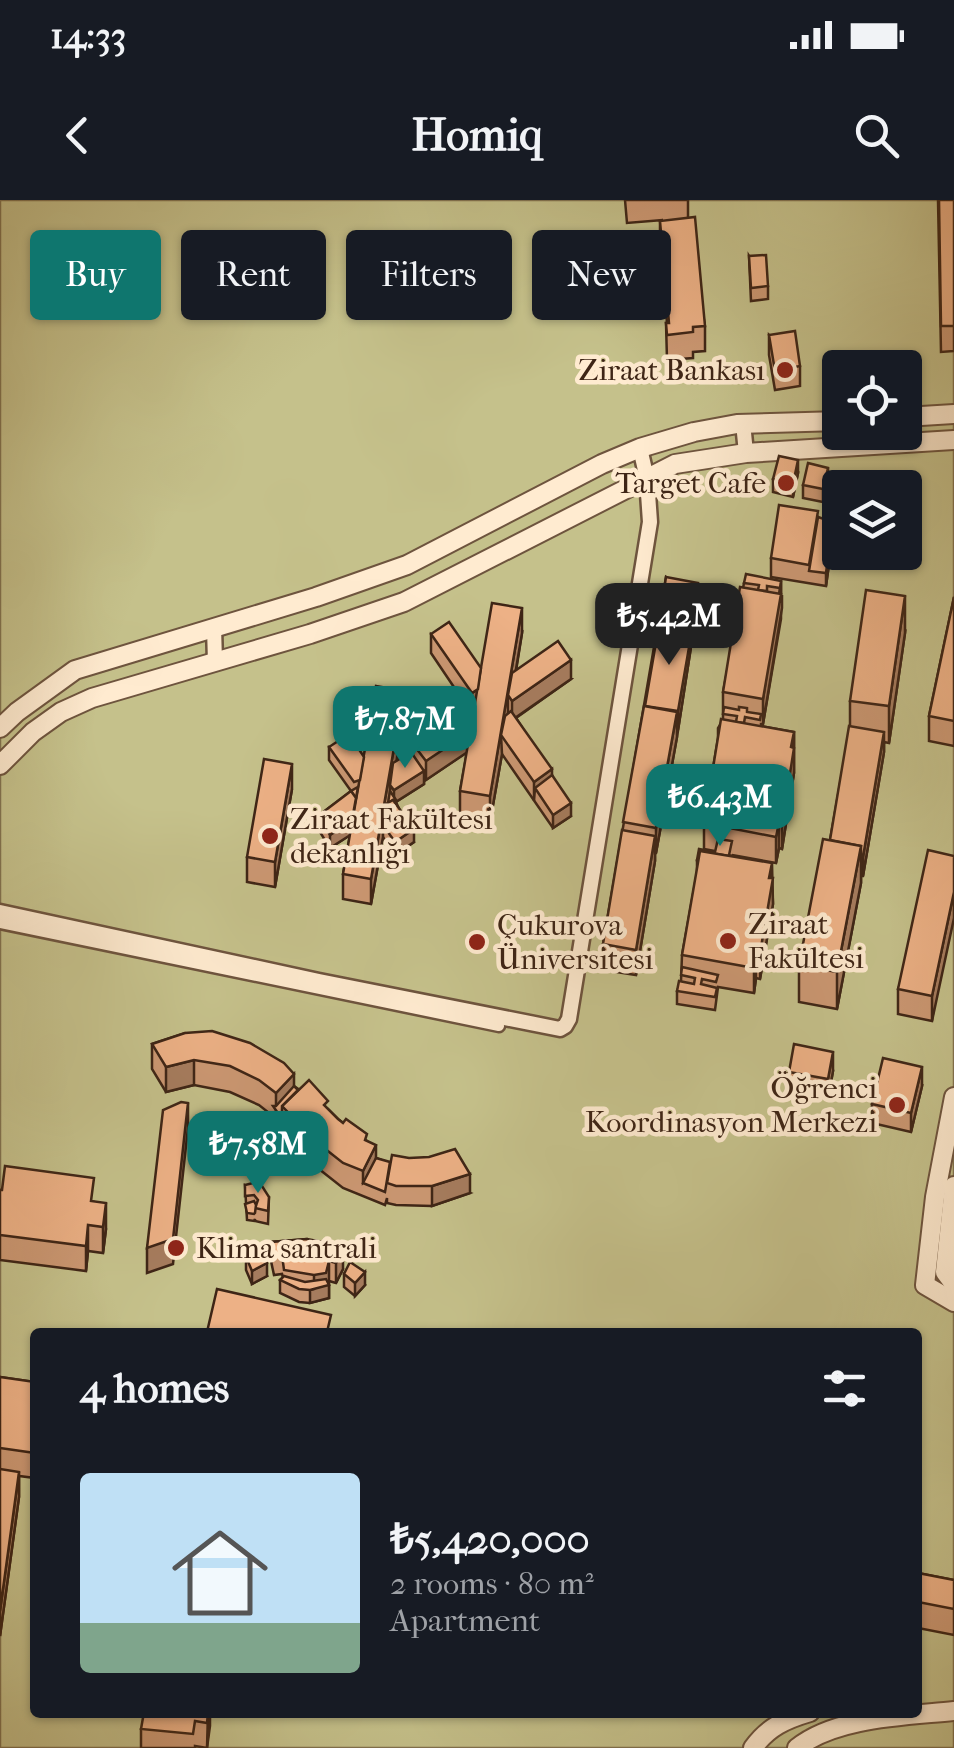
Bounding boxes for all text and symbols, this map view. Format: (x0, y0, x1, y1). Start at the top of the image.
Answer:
text: 14:33 (50, 13, 126, 58)
icon: back (50, 108, 105, 163)
icon: search (849, 108, 904, 163)
text: Homiq (411, 109, 543, 162)
chip: Buy (30, 230, 161, 320)
chip: Rent (181, 230, 326, 320)
chip: Filters (346, 230, 512, 320)
chip: New (532, 230, 671, 320)
map controls (822, 350, 922, 570)
button: locate (822, 350, 922, 450)
place label: Ziraat Bankası (578, 353, 765, 388)
marker: Ziraat Bankası (774, 359, 796, 381)
place label: Target Cafe (615, 466, 766, 501)
button: layers (822, 470, 922, 570)
marker: Target Cafe (775, 472, 797, 494)
pin: ₺5.42M (588, 583, 750, 668)
text: ₺5.42M (617, 597, 721, 634)
pin: ₺7.87M (324, 686, 486, 771)
text: ₺7.87M (355, 700, 455, 737)
pin: ₺6.43M (639, 764, 801, 849)
text: ₺6.43M (668, 778, 772, 815)
place label: Ziraat Fakültesi dekanlığı (290, 802, 493, 871)
marker: Ziraat Fakültesi dekanlığı (259, 825, 281, 847)
place label: Ziraat Fakültesi (748, 907, 864, 976)
place label: Çukurova Üniversitesi (497, 908, 653, 977)
marker: Ziraat Fakültesi (717, 930, 739, 952)
marker: Çukurova Üniversitesi (466, 931, 488, 953)
place label: Öğrenci Koordinasyon Merkezi (585, 1071, 877, 1140)
marker: Öğrenci Koordinasyon Merkezi (886, 1094, 908, 1116)
pin: ₺7.58M (177, 1111, 339, 1196)
text: ₺7.58M (209, 1125, 307, 1162)
place label: Klima santrali (196, 1231, 377, 1266)
marker: Klima santrali (165, 1237, 187, 1259)
icon: filters (817, 1361, 872, 1416)
text: 4 homes (80, 1364, 229, 1413)
icon: home (160, 1513, 280, 1633)
text: ₺5,420,000 (390, 1515, 590, 1564)
text: 2 rooms · 80 m² (390, 1565, 594, 1602)
text: Apartment (390, 1602, 540, 1639)

